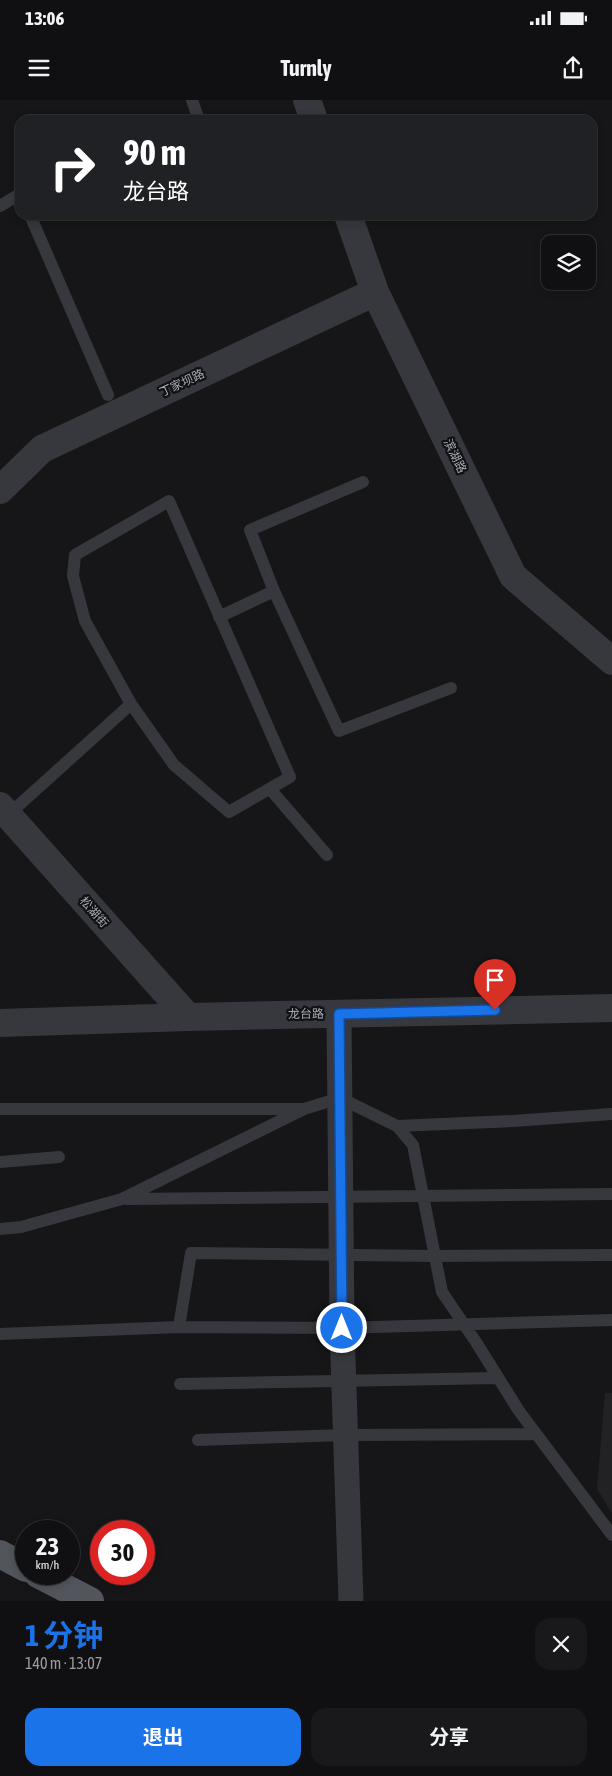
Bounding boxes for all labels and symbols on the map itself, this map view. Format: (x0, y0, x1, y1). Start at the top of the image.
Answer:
street label: 丁家坝路 (157, 367, 207, 399)
street label: 滨湖路 (441, 437, 469, 475)
street label: 松湖街 (77, 894, 111, 930)
pin (474, 959, 516, 1010)
street label: 龙台路 (288, 1007, 324, 1021)
position arrow (315, 1301, 367, 1353)
speed limit sign: 30 (90, 1520, 155, 1585)

